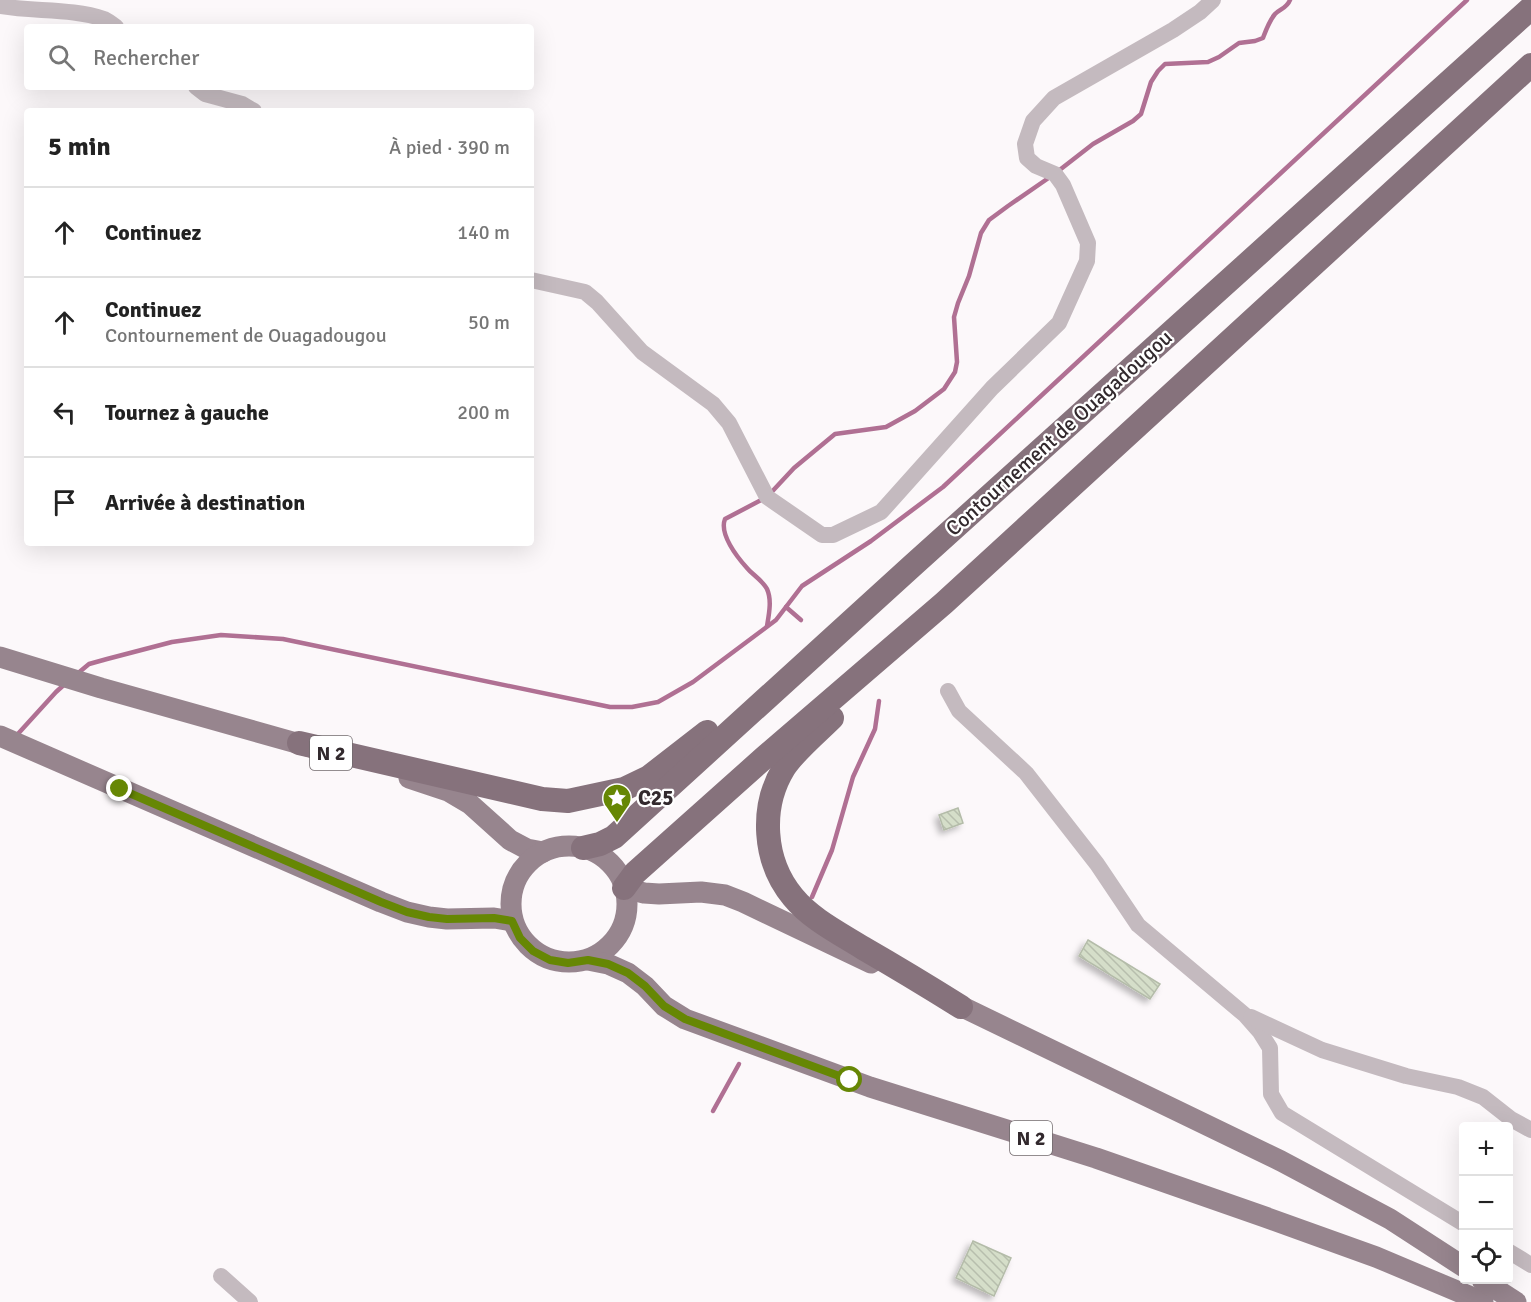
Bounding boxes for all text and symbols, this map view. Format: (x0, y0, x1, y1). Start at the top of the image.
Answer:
search box (24, 24, 534, 90)
icon: search (45, 41, 78, 74)
text: Rechercher (93, 44, 199, 71)
text: 5 min (48, 131, 111, 163)
text: À pied · 390 m (389, 135, 510, 160)
icon: ahead (48, 216, 81, 249)
text: Continuez (105, 219, 201, 246)
text: 140 m (457, 220, 510, 245)
text: Continuez (105, 296, 201, 323)
icon: ahead (48, 306, 81, 339)
text: 50 m (468, 310, 510, 335)
text: Contournement de Ouagadougou (105, 323, 387, 348)
street label: Contournement de Ouagadougou (940, 324, 1178, 542)
icon: left (48, 396, 81, 429)
text: Tournez à gauche (105, 399, 269, 426)
text: 200 m (457, 400, 510, 425)
icon: arrive (48, 486, 81, 519)
text: Arrivée à destination (105, 489, 305, 516)
road number: N 2 (310, 736, 352, 770)
route end (106, 775, 132, 801)
place icon: C25 (601, 782, 633, 824)
place label: C25 (638, 785, 673, 811)
route start (836, 1066, 862, 1092)
road number: N 2 (1010, 1121, 1052, 1155)
map controls (1459, 1122, 1513, 1284)
button: + (1459, 1122, 1513, 1176)
button: − (1459, 1176, 1513, 1230)
button: locate (1459, 1230, 1513, 1284)

